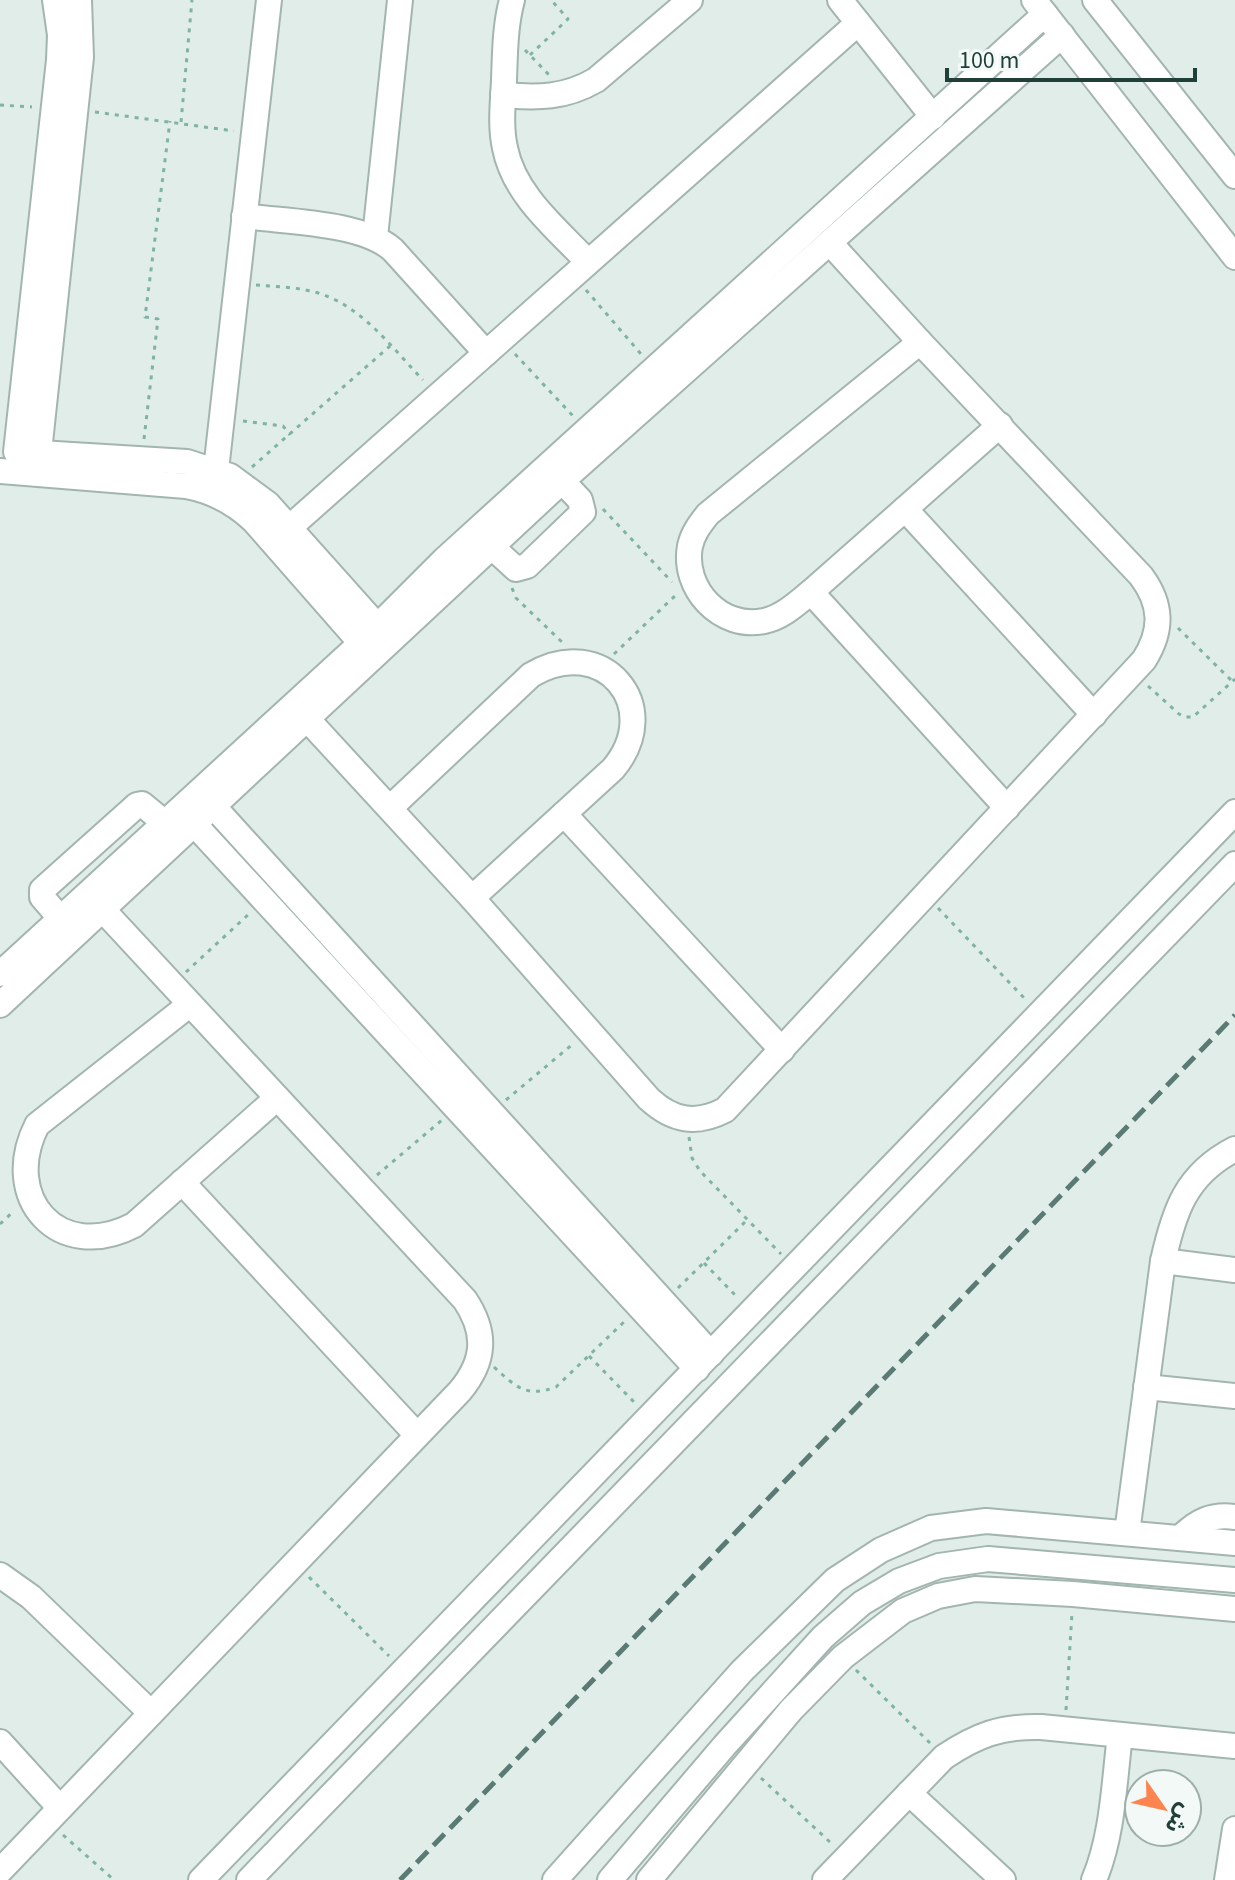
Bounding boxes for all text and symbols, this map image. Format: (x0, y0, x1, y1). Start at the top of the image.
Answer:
scale bar (947, 32, 1195, 82)
text: 100 m (959, 43, 1019, 78)
north arrow (1123, 1768, 1203, 1848)
text: ش (1157, 1797, 1200, 1840)

